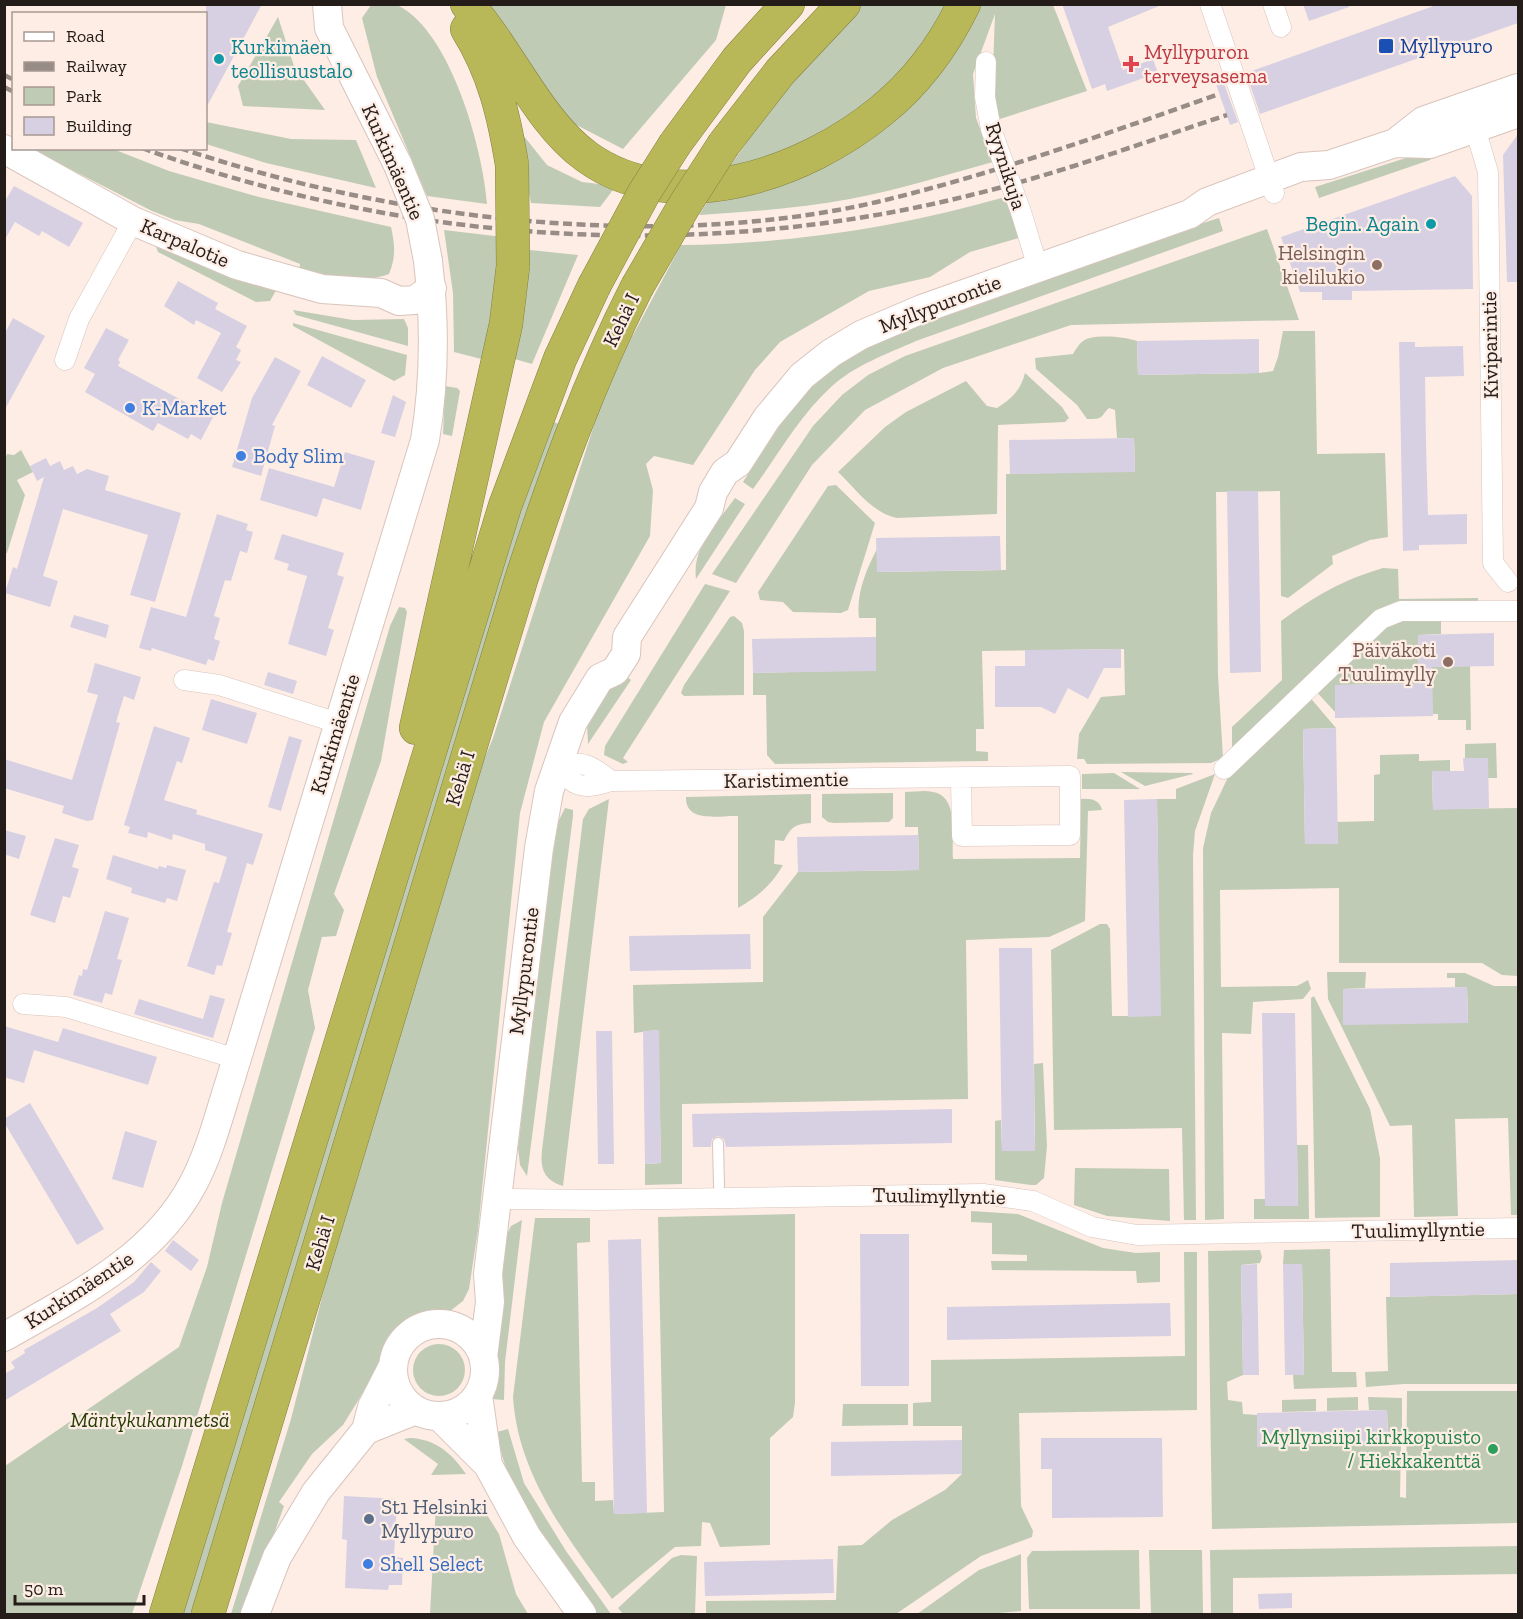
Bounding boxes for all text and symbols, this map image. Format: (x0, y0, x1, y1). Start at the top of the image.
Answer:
legend (12, 12, 207, 150)
text: Road (66, 25, 105, 47)
place label: Myllypuro (1400, 33, 1493, 58)
place label: Kurkimäen teollisuustalo (231, 34, 353, 83)
marker: Myllypuro (1377, 37, 1395, 55)
place label: Myllypuron terveysasema (1144, 39, 1267, 88)
marker: Kurkimäen teollisuustalo (212, 52, 226, 66)
text: Railway (66, 55, 128, 77)
marker: Myllypuron terveysasema (1122, 55, 1140, 73)
text: Park (66, 85, 102, 107)
street label: Kurkimäentie (357, 100, 430, 224)
text: Building (66, 115, 132, 137)
street label: Ryynikuja (980, 119, 1032, 213)
place label: Begin. Again (1306, 211, 1419, 236)
street label: Karpalotie (137, 213, 233, 272)
marker: Begin. Again (1424, 217, 1438, 231)
place label: Helsingin kielilukio (1278, 240, 1365, 289)
marker: Helsingin kielilukio (1370, 258, 1384, 272)
street label: Myllypurontie (875, 269, 1004, 338)
street label: Kehä I (597, 289, 644, 351)
street label: Kiviparintie (1476, 291, 1503, 399)
place label: K-Market (142, 395, 227, 420)
marker: K-Market (123, 401, 137, 415)
place label: Body Slim (253, 443, 344, 468)
marker: Body Slim (234, 449, 248, 463)
place label: Päiväkoti Tuulimylly (1338, 637, 1436, 686)
marker: Päiväkoti Tuulimylly (1441, 655, 1455, 669)
street label: Kurkimäentie (304, 671, 365, 797)
street label: Kehä I (439, 747, 480, 808)
street label: Karistimentie (723, 766, 849, 793)
street label: Myllypurontie (503, 906, 544, 1036)
street label: Tuulimyllyntie (872, 1182, 1006, 1209)
street label: Kehä I (299, 1212, 340, 1273)
street label: Tuulimyllyntie (1351, 1216, 1485, 1243)
street label: Kurkimäentie (20, 1245, 138, 1334)
park label: Mäntykukanmetsä (70, 1407, 230, 1432)
place label: Myllynsiipi kirkkopuisto / Hiekkakenttä (1261, 1424, 1481, 1473)
marker: Myllynsiipi kirkkopuisto / Hiekkakenttä (1486, 1442, 1500, 1456)
place label: St1 Helsinki Myllypuro (381, 1494, 488, 1543)
marker: St1 Helsinki Myllypuro (362, 1512, 376, 1526)
place label: Shell Select (380, 1551, 483, 1576)
marker: Shell Select (361, 1557, 375, 1571)
scale bar (15, 1568, 144, 1606)
text: 50 m (24, 1578, 64, 1600)

